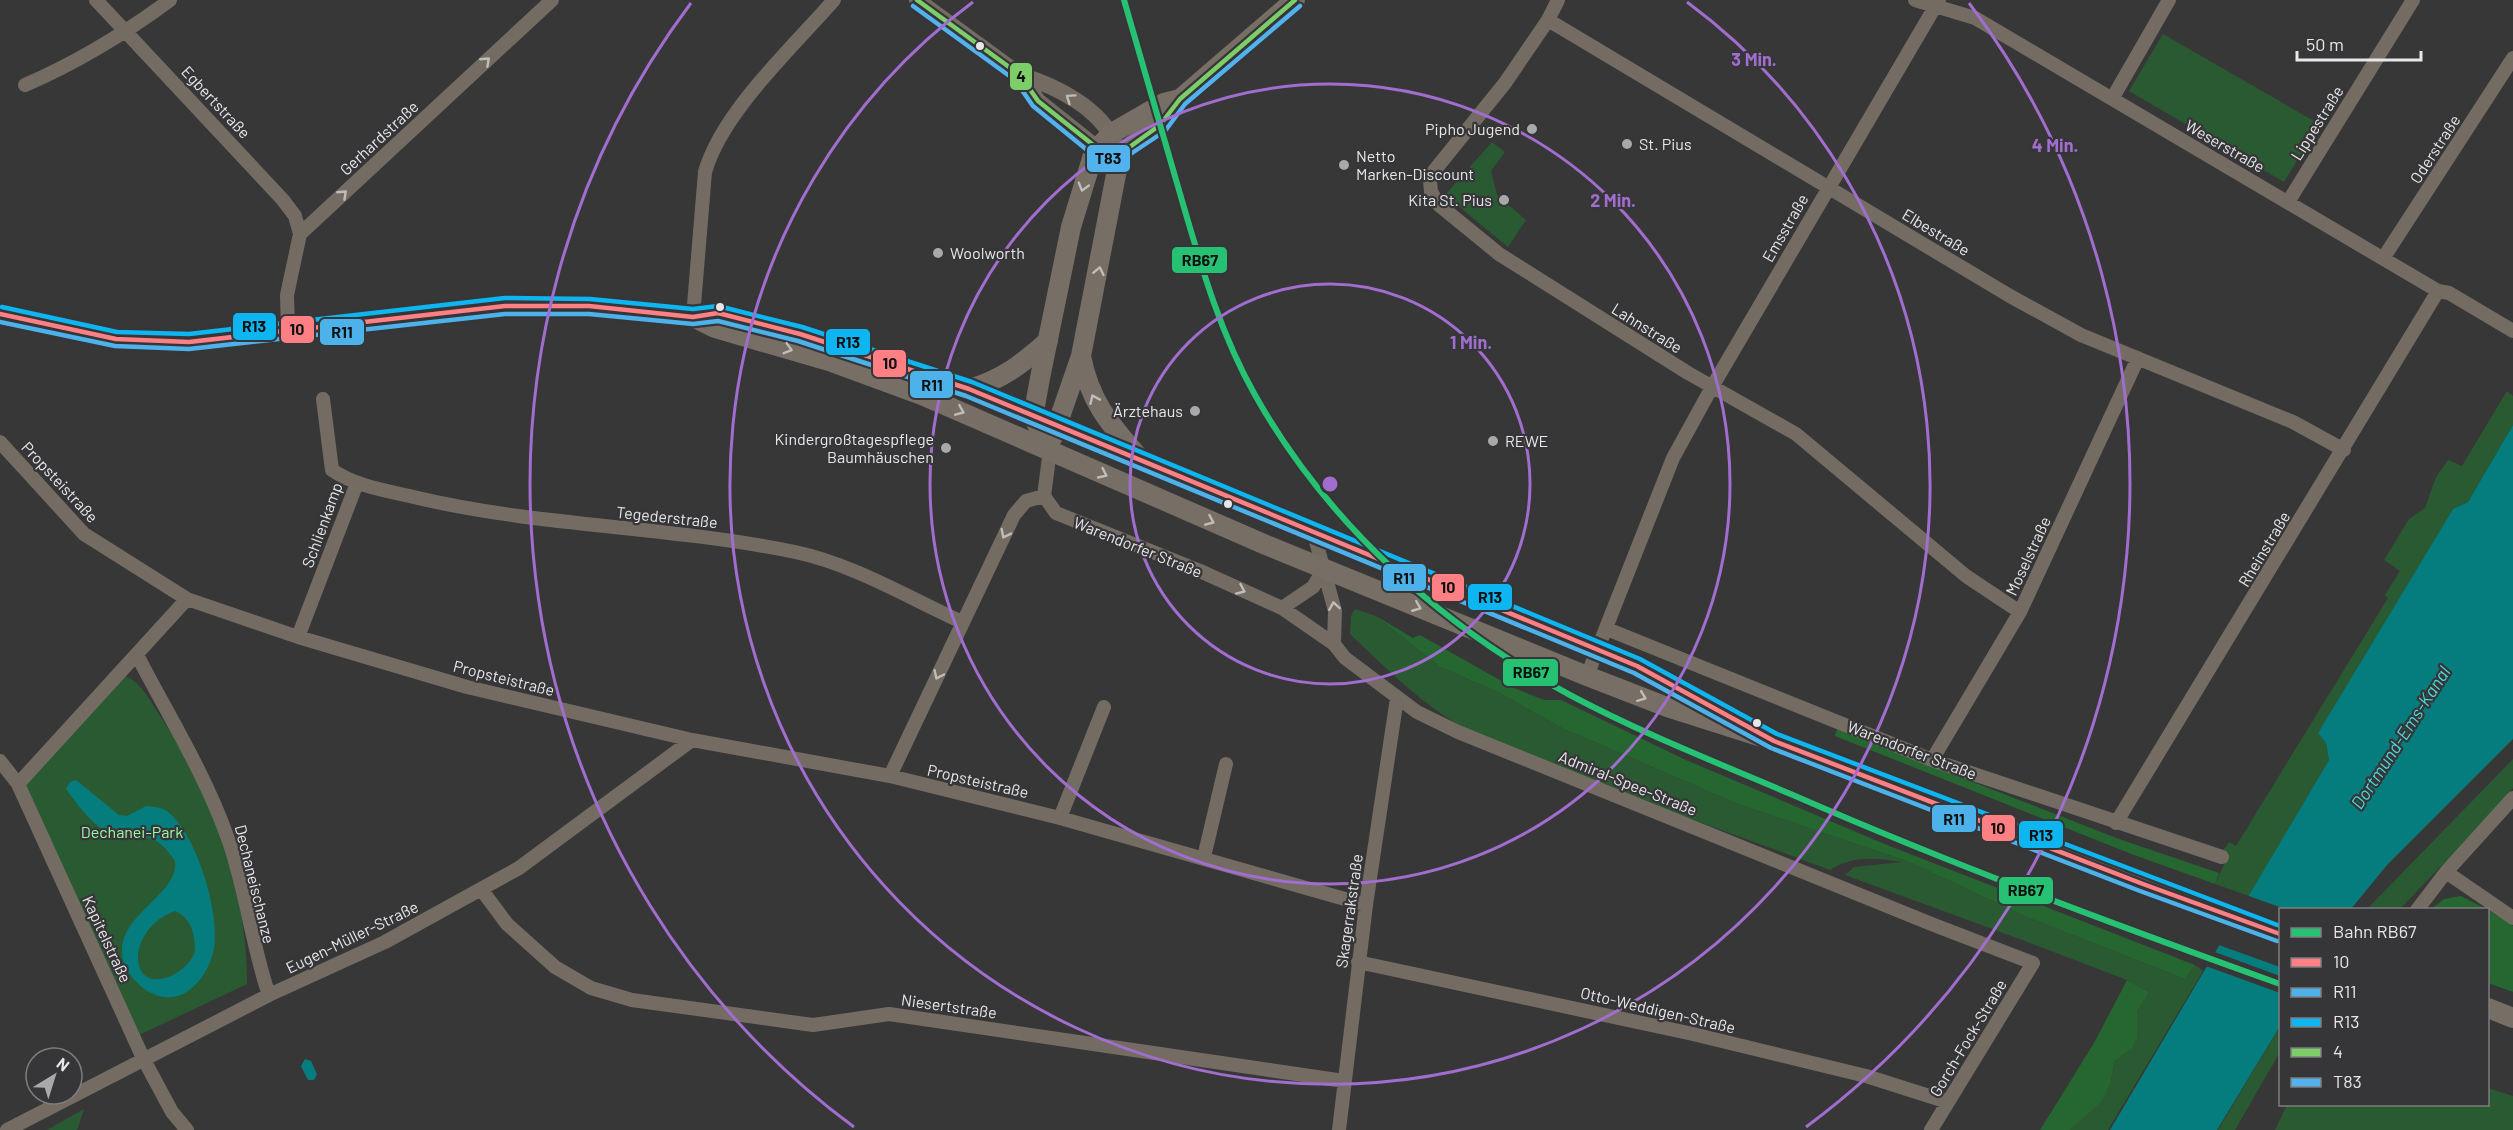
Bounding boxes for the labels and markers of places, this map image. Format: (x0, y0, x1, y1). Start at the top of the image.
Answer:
unlabelled marker (974, 40, 986, 52)
place label: Pipho Jugend (1425, 119, 1520, 138)
marker: Pipho Jugend (1525, 122, 1539, 136)
place label: St. Pius (1639, 134, 1692, 153)
marker: St. Pius (1620, 137, 1634, 151)
place label: Netto Marken-Discount (1356, 146, 1474, 183)
marker: Netto Marken-Discount (1337, 158, 1351, 172)
place label: Kita St. Pius (1408, 190, 1492, 209)
marker: Kita St. Pius (1497, 193, 1511, 207)
place label: Woolworth (950, 243, 1025, 262)
marker: Woolworth (931, 246, 945, 260)
unlabelled marker (714, 301, 726, 313)
place label: Ärztehaus (1113, 401, 1183, 420)
marker: Ärztehaus (1188, 404, 1202, 418)
place label: Kindergroßtagespflege Baumhäuschen (775, 429, 934, 466)
place label: REWE (1505, 431, 1548, 450)
marker: REWE (1486, 434, 1500, 448)
marker: Kindergroßtagespflege Baumhäuschen (939, 441, 953, 455)
centre of rings (1320, 474, 1340, 494)
unlabelled marker (1222, 498, 1234, 510)
unlabelled marker (1751, 717, 1763, 729)

